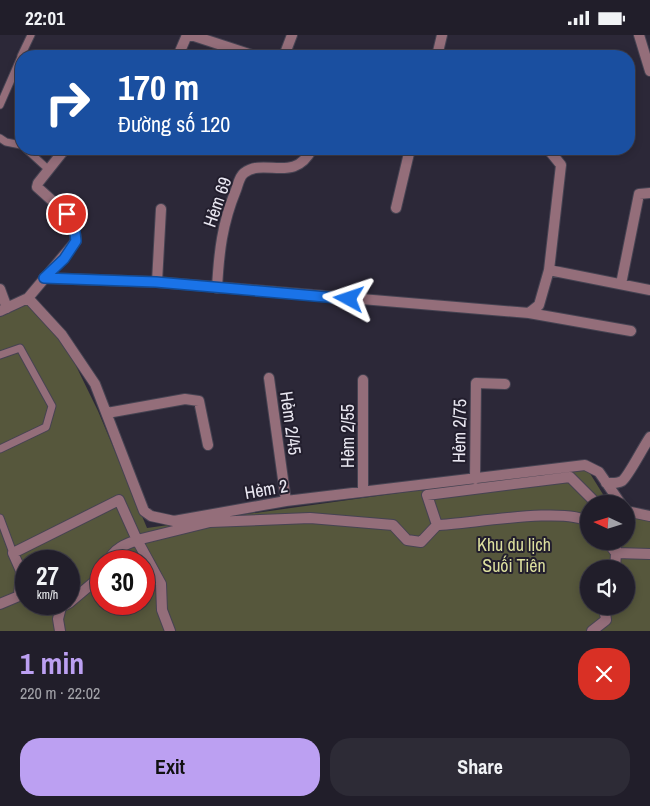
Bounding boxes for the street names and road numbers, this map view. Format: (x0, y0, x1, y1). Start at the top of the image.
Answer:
street label: Hẻm 69 (197, 173, 237, 231)
street label: Hẻm 2/45 (274, 390, 308, 456)
street label: Hẻm 2/75 (446, 399, 472, 463)
street label: Hẻm 2/55 (335, 404, 360, 468)
street label: Hẻm 2 (242, 473, 290, 505)

